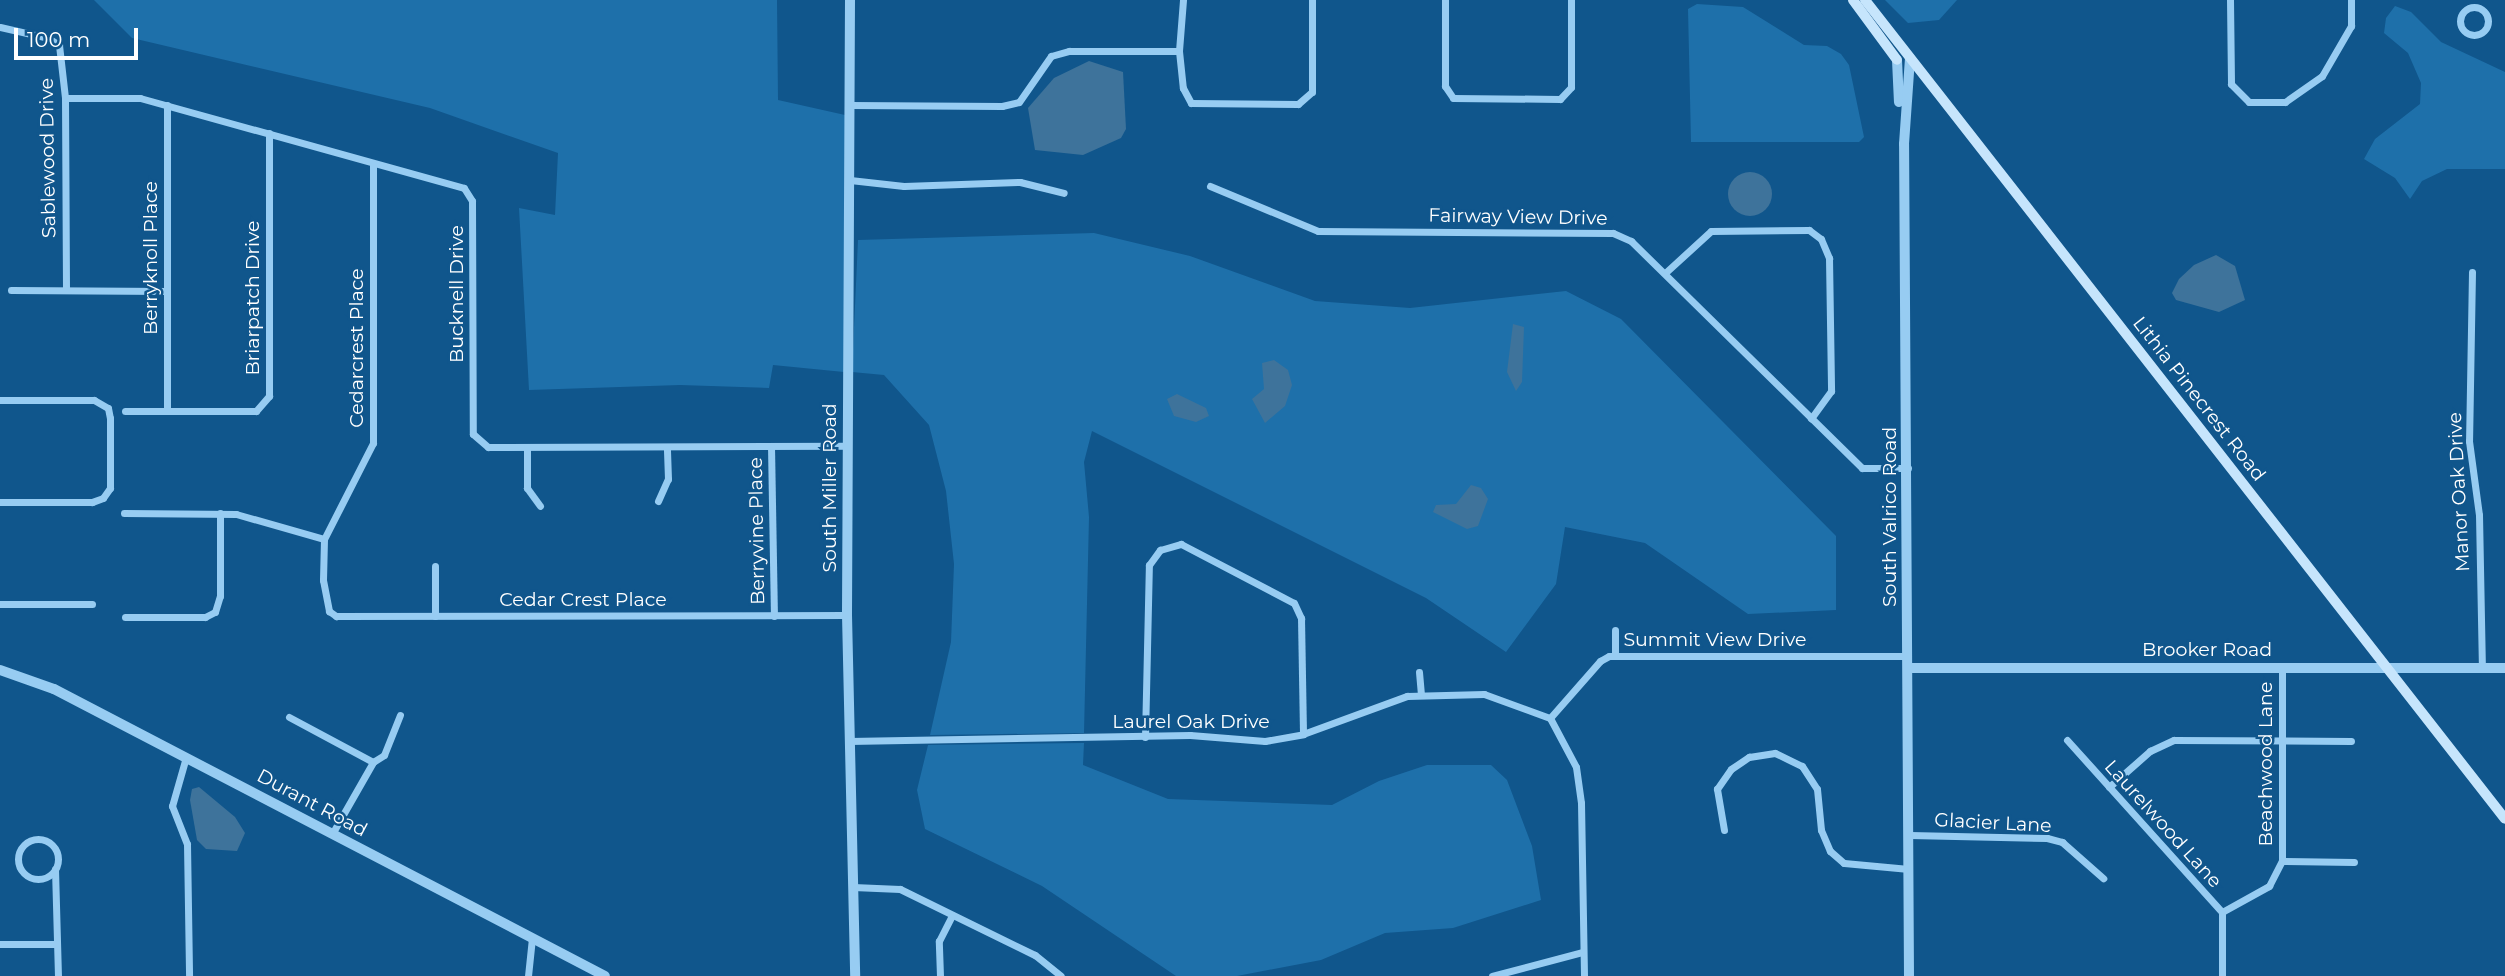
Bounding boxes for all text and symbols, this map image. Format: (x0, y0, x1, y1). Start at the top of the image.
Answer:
scale bar (18, 14, 142, 58)
text: 100 m (27, 27, 90, 52)
street label: Sablewood Drive (35, 78, 61, 238)
street label: Berryknoll Place (140, 181, 162, 335)
street label: Fairway View Drive (1428, 204, 1608, 230)
street label: Briarpatch Drive (242, 220, 264, 376)
street label: Bucknell Drive (446, 225, 468, 363)
street label: Cedarcrest Place (346, 268, 368, 428)
street label: Lithia Pinecrest Road (2128, 312, 2270, 486)
street label: South Miller Road (819, 403, 841, 573)
street label: Manor Oak Drive (2443, 412, 2475, 572)
street label: South Valrico Road (1879, 427, 1901, 607)
street label: Berryvine Place (744, 457, 770, 605)
street label: Cedar Crest Place (499, 589, 667, 611)
street label: Summit View Drive (1623, 629, 1807, 651)
street label: Brooker Road (2142, 639, 2272, 661)
street label: Beachwood Lane (2255, 682, 2277, 846)
street label: Laurel Oak Drive (1112, 711, 1270, 733)
street label: Laurelwood Lane (2100, 755, 2226, 893)
street label: Durant Road (253, 764, 371, 842)
street label: Glacier Lane (1934, 809, 2052, 837)

